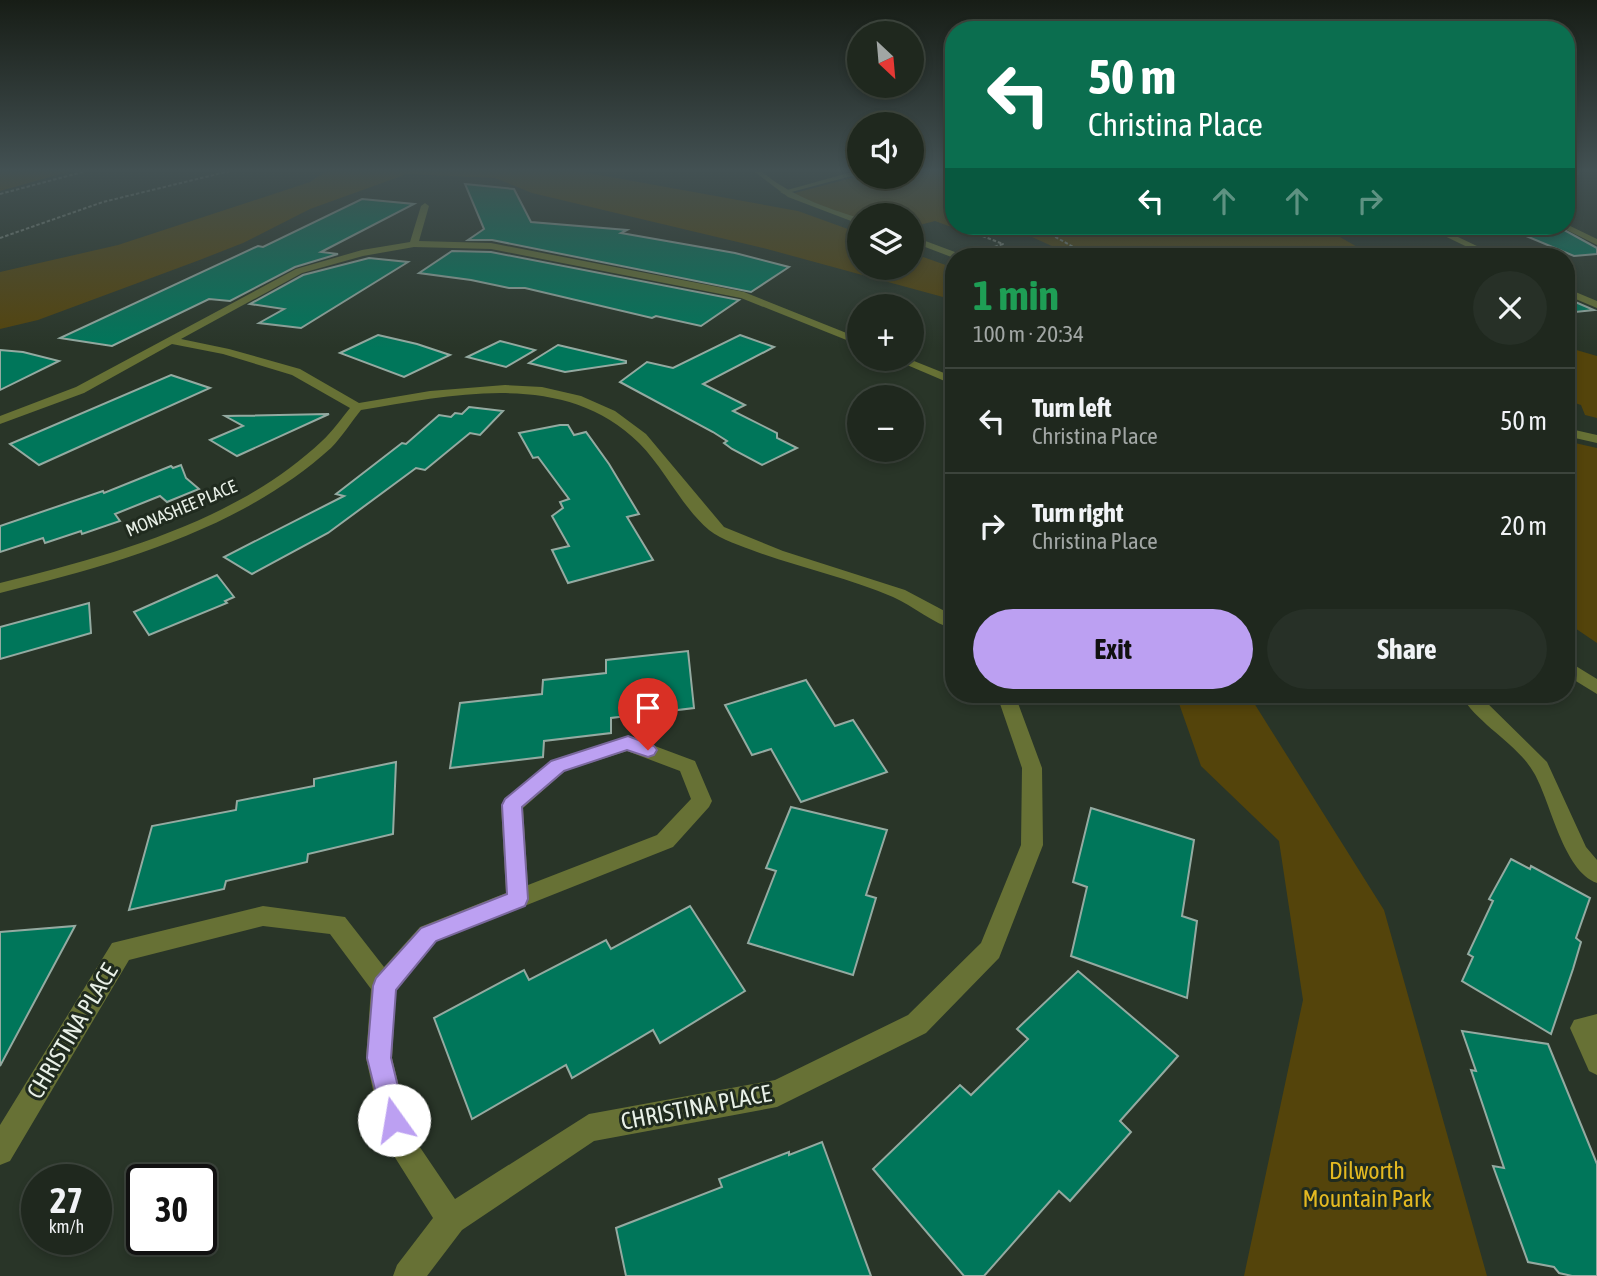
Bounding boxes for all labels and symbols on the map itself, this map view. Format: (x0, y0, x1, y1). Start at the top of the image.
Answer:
north arrow (847, 21, 924, 98)
street label: MONASHEE PLACE (122, 475, 240, 541)
pin (618, 678, 678, 750)
street label: CHRISTINA PLACE (21, 959, 123, 1103)
street label: CHRISTINA PLACE (619, 1079, 773, 1135)
position arrow (357, 1083, 431, 1157)
park label: Dilworth Mountain Park (1302, 1157, 1432, 1212)
speed limit sign: 30 (126, 1164, 217, 1255)

